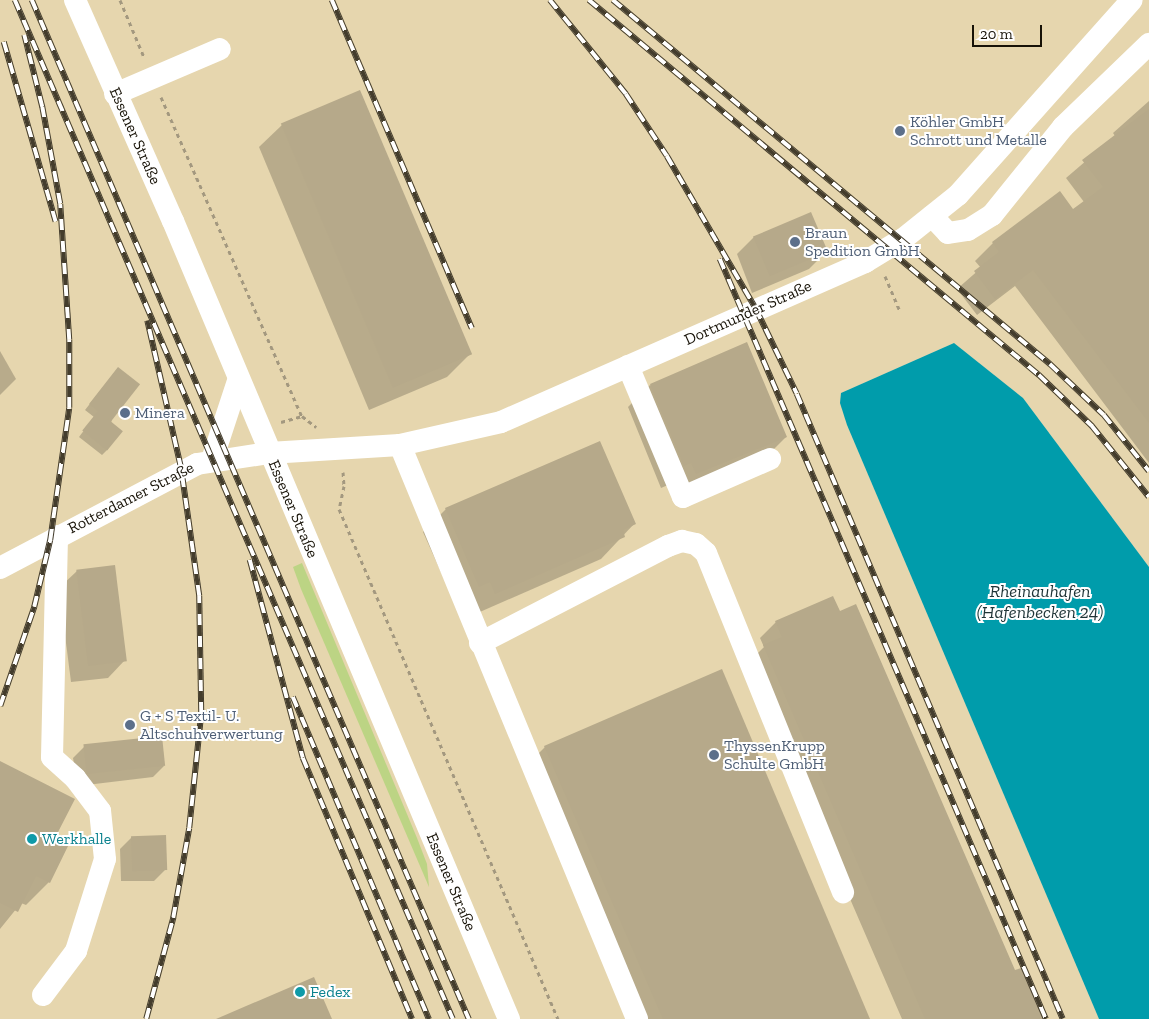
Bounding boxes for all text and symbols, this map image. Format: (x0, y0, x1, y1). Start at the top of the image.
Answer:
scale bar (974, 15, 1044, 47)
text: 20 m (980, 25, 1013, 43)
street label: Essener Straße (105, 84, 165, 188)
place label: Köhler GmbH Schrott und Metalle (910, 112, 1047, 150)
marker: Köhler GmbH Schrott und Metalle (894, 125, 906, 137)
place label: Braun Spedition GmbH (805, 223, 920, 261)
marker: Braun Spedition GmbH (789, 236, 801, 248)
street label: Dortmunder Straße (681, 276, 815, 350)
place label: Minera (135, 403, 185, 423)
marker: Minera (119, 407, 131, 419)
street label: Essener Straße (264, 457, 322, 561)
street label: Rotterdamer Straße (65, 458, 197, 538)
water label: Rheinauhafen (Hafenbecken 24) (977, 581, 1103, 624)
place label: G + S Textil- U. Altschuhverwertung (140, 706, 283, 744)
marker: G + S Textil- U. Altschuhverwertung (124, 719, 136, 731)
place label: ThyssenKrupp Schulte GmbH (724, 736, 825, 774)
marker: ThyssenKrupp Schulte GmbH (708, 749, 720, 761)
place label: Werkhalle (42, 829, 111, 849)
street label: Essener Straße (422, 830, 480, 934)
marker: Werkhalle (26, 833, 38, 845)
place label: Fedex (310, 982, 350, 1002)
marker: Fedex (294, 986, 306, 998)

